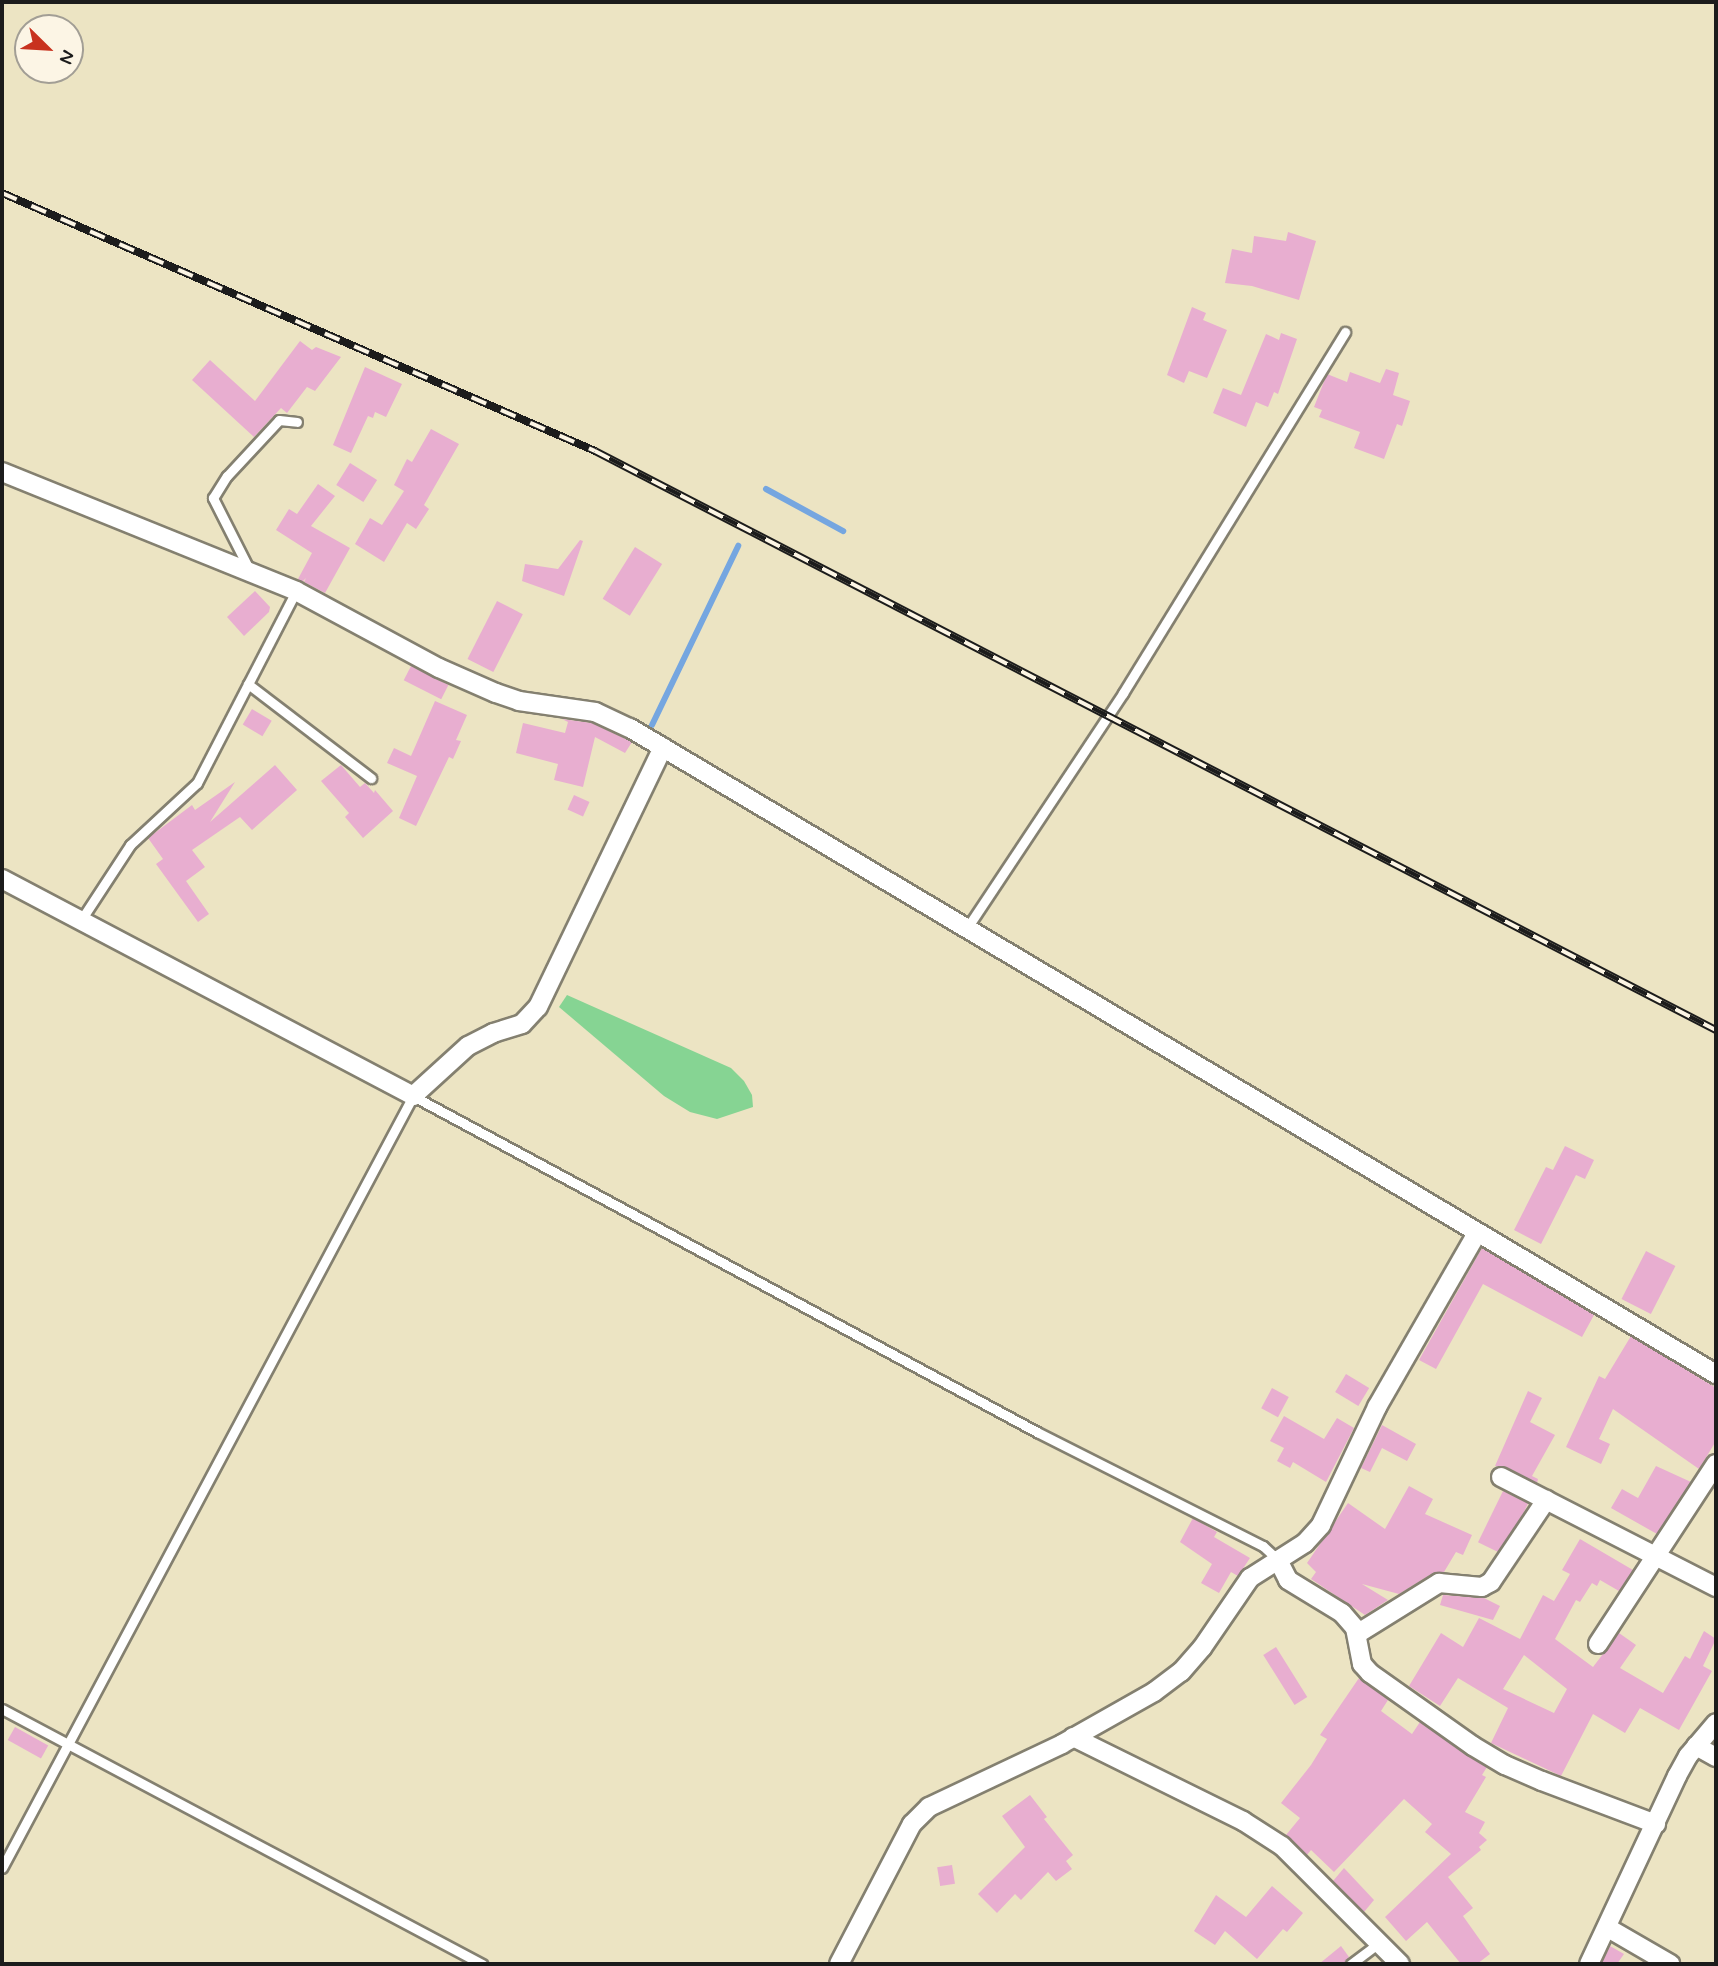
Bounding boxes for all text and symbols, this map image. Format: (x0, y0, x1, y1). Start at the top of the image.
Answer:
north arrow (14, 14, 84, 84)
text: N (53, 46, 81, 68)

